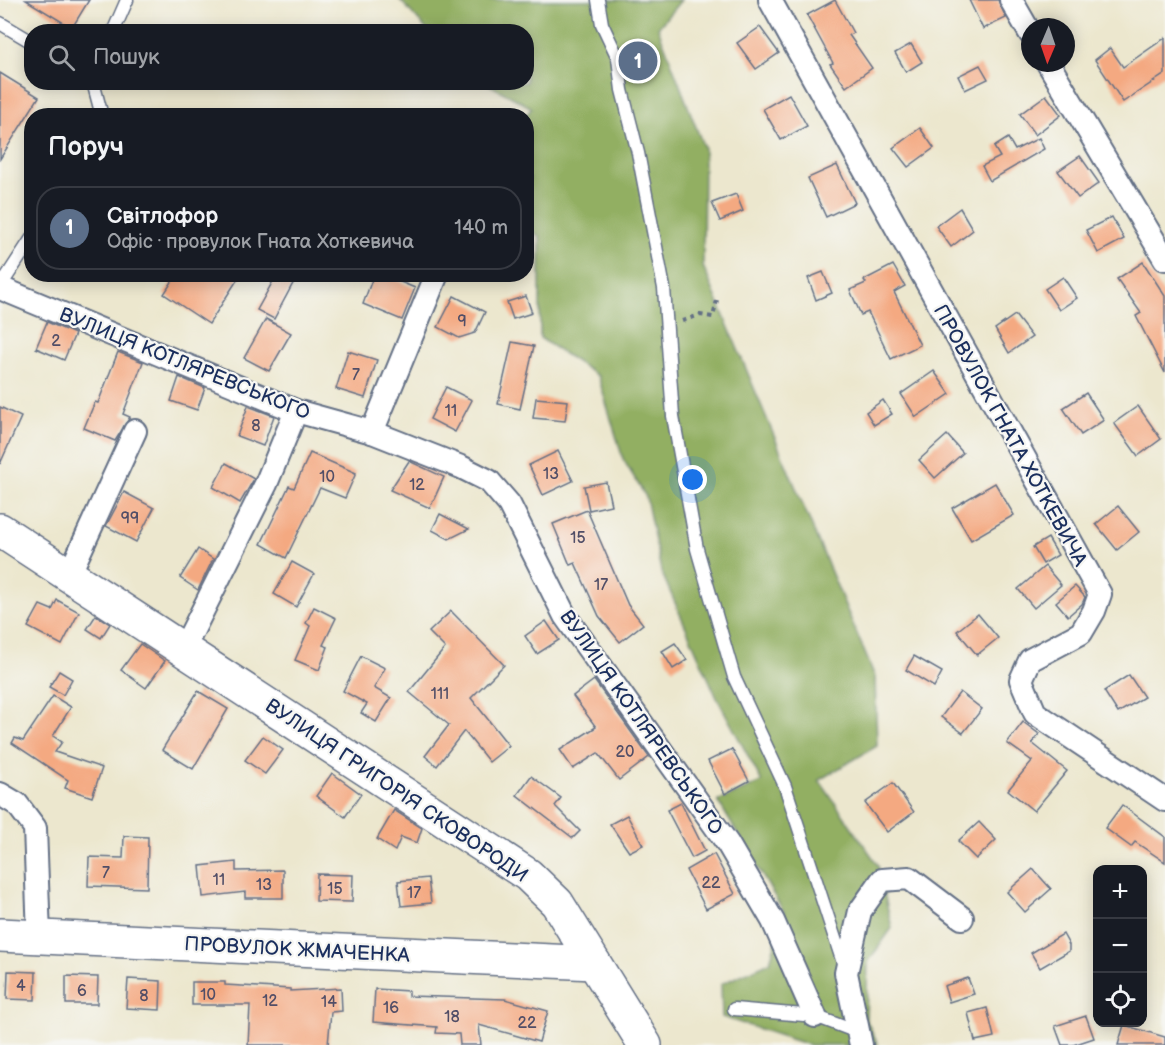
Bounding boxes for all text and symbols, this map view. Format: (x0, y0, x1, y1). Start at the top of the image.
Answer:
north arrow (1021, 18, 1075, 72)
search box (24, 24, 534, 90)
pin: 1 (618, 38, 658, 84)
icon: search (45, 41, 78, 74)
text: Пошук (93, 44, 160, 71)
text: Поруч (48, 132, 124, 163)
text: Світлофор (107, 203, 218, 230)
text: 1 (65, 216, 74, 240)
text: 140 m (454, 216, 508, 240)
text: Офіс · провулок Гната Хоткевича (107, 230, 414, 254)
street label: ПРОВУЛОК ГНАТА ХОТКЕВИЧА (928, 300, 1093, 571)
street label: ВУЛИЦЯ КОТЛЯРЕВСЬКОГО (56, 303, 314, 425)
house number: 9 (457, 312, 467, 331)
house number: 2 (51, 332, 61, 351)
house number: 7 (352, 366, 360, 385)
house number: 11 (445, 402, 457, 421)
house number: 8 (251, 417, 261, 436)
house number: 13 (543, 465, 559, 484)
your location (678, 465, 707, 494)
house number: 10 (319, 468, 335, 487)
house number: 12 (409, 476, 425, 495)
house number: 99 (121, 509, 139, 528)
house number: 15 (570, 529, 586, 548)
house number: 17 (594, 576, 608, 595)
street label: ВУЛИЦЯ КОТЛЯРЕВСЬКОГО (554, 606, 728, 839)
house number: 111 (431, 685, 449, 704)
street label: ВУЛИЦЯ ГРИГОРІЯ СКОВОРОДИ (261, 694, 532, 888)
house number: 20 (616, 743, 634, 762)
house number: 7 (102, 864, 110, 883)
map controls (1093, 865, 1147, 1027)
button: + (1093, 865, 1147, 919)
house number: 11 (213, 871, 225, 890)
house number: 22 (702, 874, 721, 893)
house number: 13 (256, 876, 272, 895)
house number: 15 (327, 880, 343, 899)
house number: 17 (407, 884, 421, 903)
button: − (1093, 919, 1147, 973)
street label: ПРОВУЛОК ЖМАЧЕНКА (184, 932, 411, 968)
button: locate (1093, 973, 1147, 1027)
house number: 4 (16, 977, 26, 996)
house number: 6 (77, 982, 87, 1001)
house number: 10 (200, 986, 216, 1005)
house number: 8 (139, 987, 149, 1006)
house number: 12 (262, 992, 278, 1011)
house number: 14 (321, 993, 337, 1012)
house number: 16 (383, 999, 399, 1018)
house number: 18 (444, 1008, 460, 1027)
house number: 22 (518, 1014, 537, 1033)

